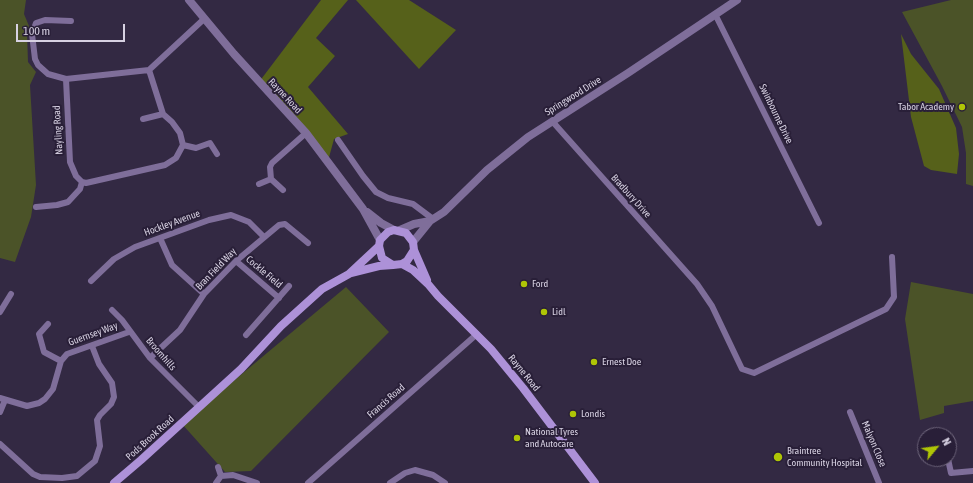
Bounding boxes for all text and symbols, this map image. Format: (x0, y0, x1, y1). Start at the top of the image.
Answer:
scale bar (18, 16, 127, 42)
text: 100 m (23, 24, 50, 38)
street label: Springwood Drive (543, 74, 603, 118)
street label: Rayne Road (266, 76, 304, 116)
street label: Swinbourne Drive (756, 82, 796, 146)
place label: Tabor Academy (898, 101, 954, 113)
marker: Tabor Academy (957, 102, 967, 112)
street label: Nayling Road (51, 105, 65, 155)
street label: Bradbury Drive (608, 172, 654, 220)
street label: Hockley Avenue (142, 207, 202, 239)
street label: Bran Field Way (193, 246, 239, 292)
street label: Cockle Field (243, 253, 285, 291)
place label: Ford (532, 278, 548, 290)
marker: Ford (519, 279, 529, 289)
place label: Lidl (552, 306, 566, 318)
marker: Lidl (539, 307, 549, 317)
street label: Guernsey Way (67, 320, 119, 348)
street label: Broomhills (143, 335, 179, 373)
street label: Rayne Road (506, 352, 542, 394)
place label: Ernest Doe (602, 356, 641, 368)
marker: Ernest Doe (589, 357, 599, 367)
street label: Francis Road (365, 381, 407, 421)
place label: Londis (581, 408, 605, 420)
marker: Londis (568, 409, 578, 419)
street label: Pods Brook Road (123, 413, 177, 463)
street label: Malyon Close (859, 419, 889, 469)
place label: National Tyres and Autocare (525, 426, 578, 450)
north arrow (917, 427, 957, 467)
marker: National Tyres and Autocare (512, 433, 522, 443)
text: N (940, 436, 953, 447)
place label: Braintree Community Hospital (787, 445, 862, 468)
marker: Braintree Community Hospital (772, 451, 784, 463)

